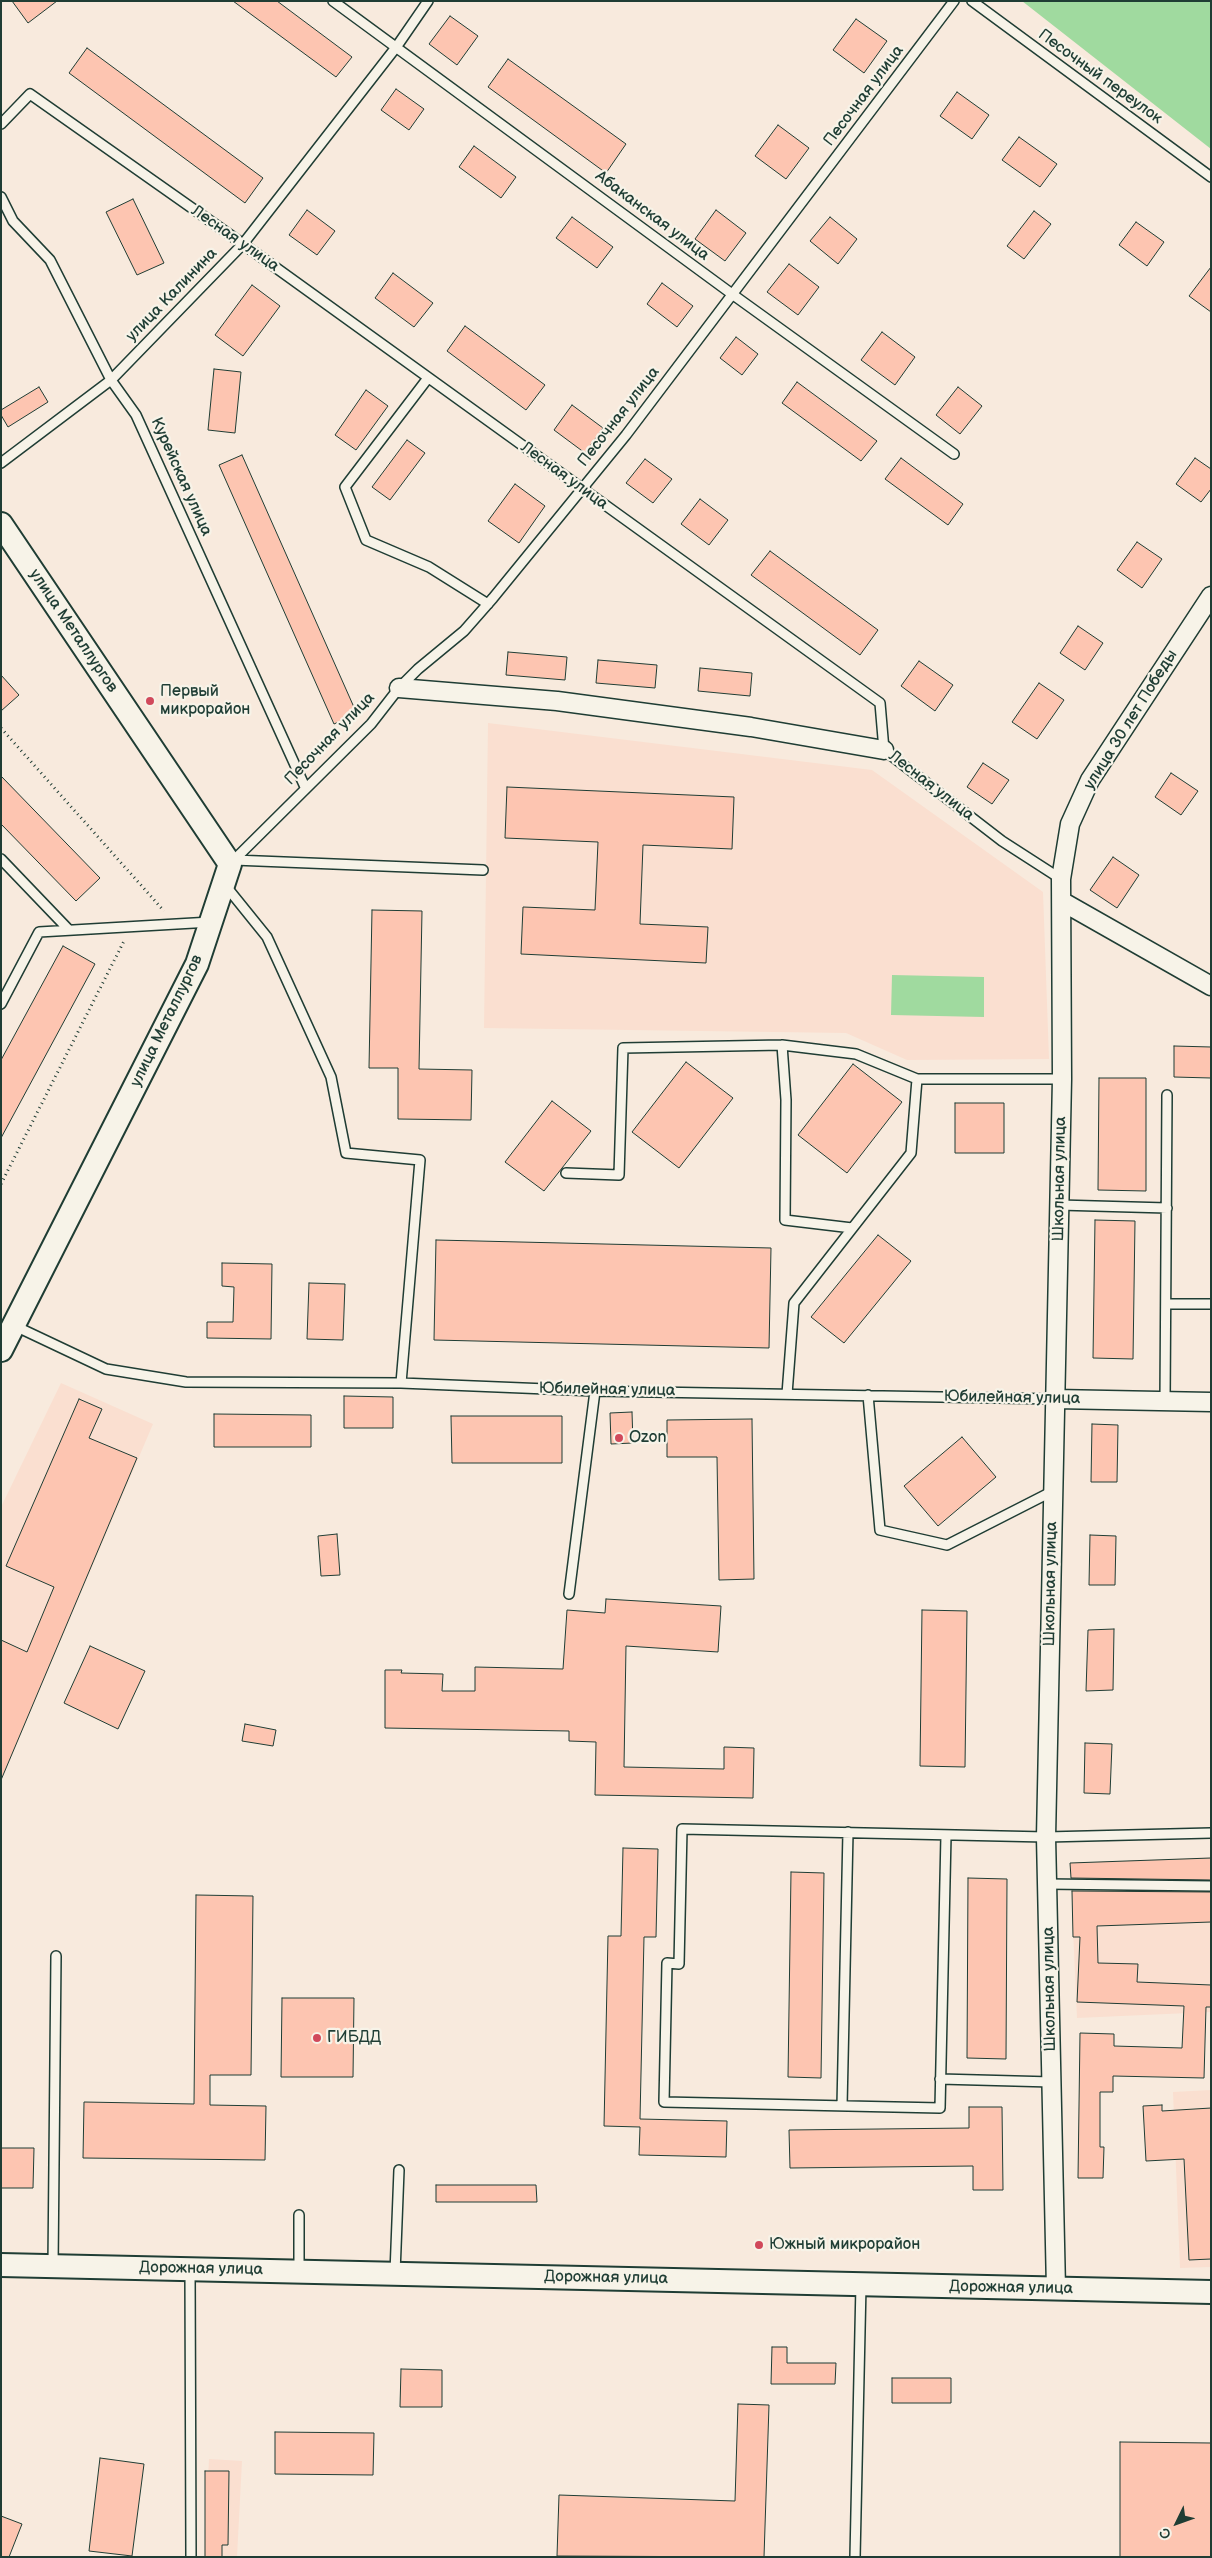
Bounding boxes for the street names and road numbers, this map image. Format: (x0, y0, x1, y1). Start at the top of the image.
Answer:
street label: Песочный переулок (1034, 25, 1166, 129)
street label: Песочная улица (820, 42, 908, 150)
street label: Абаканская улица (591, 167, 713, 265)
street label: Лесная улица (187, 202, 283, 276)
street label: улица Калинина (122, 244, 222, 346)
street label: Песочная улица (574, 363, 664, 471)
street label: Курейская улица (146, 415, 216, 539)
street label: Лесная улица (517, 438, 611, 514)
street label: улица Металлургов (25, 566, 121, 696)
street label: улица 30 лет Победы (1080, 647, 1182, 793)
street label: Песочная улица (281, 689, 379, 789)
street label: Лесная улица (885, 747, 977, 825)
street label: улица Металлургов (127, 952, 207, 1090)
street label: Школьная улица (1049, 1116, 1071, 1242)
street label: Юбилейная улица (539, 1379, 675, 1401)
street label: Юбилейная улица (944, 1387, 1080, 1409)
street label: Школьная улица (1040, 1521, 1062, 1647)
street label: Школьная улица (1039, 1926, 1061, 2052)
street label: Дорожная улица (139, 2258, 263, 2280)
street label: Дорожная улица (544, 2267, 668, 2289)
street label: Дорожная улица (949, 2277, 1073, 2299)

